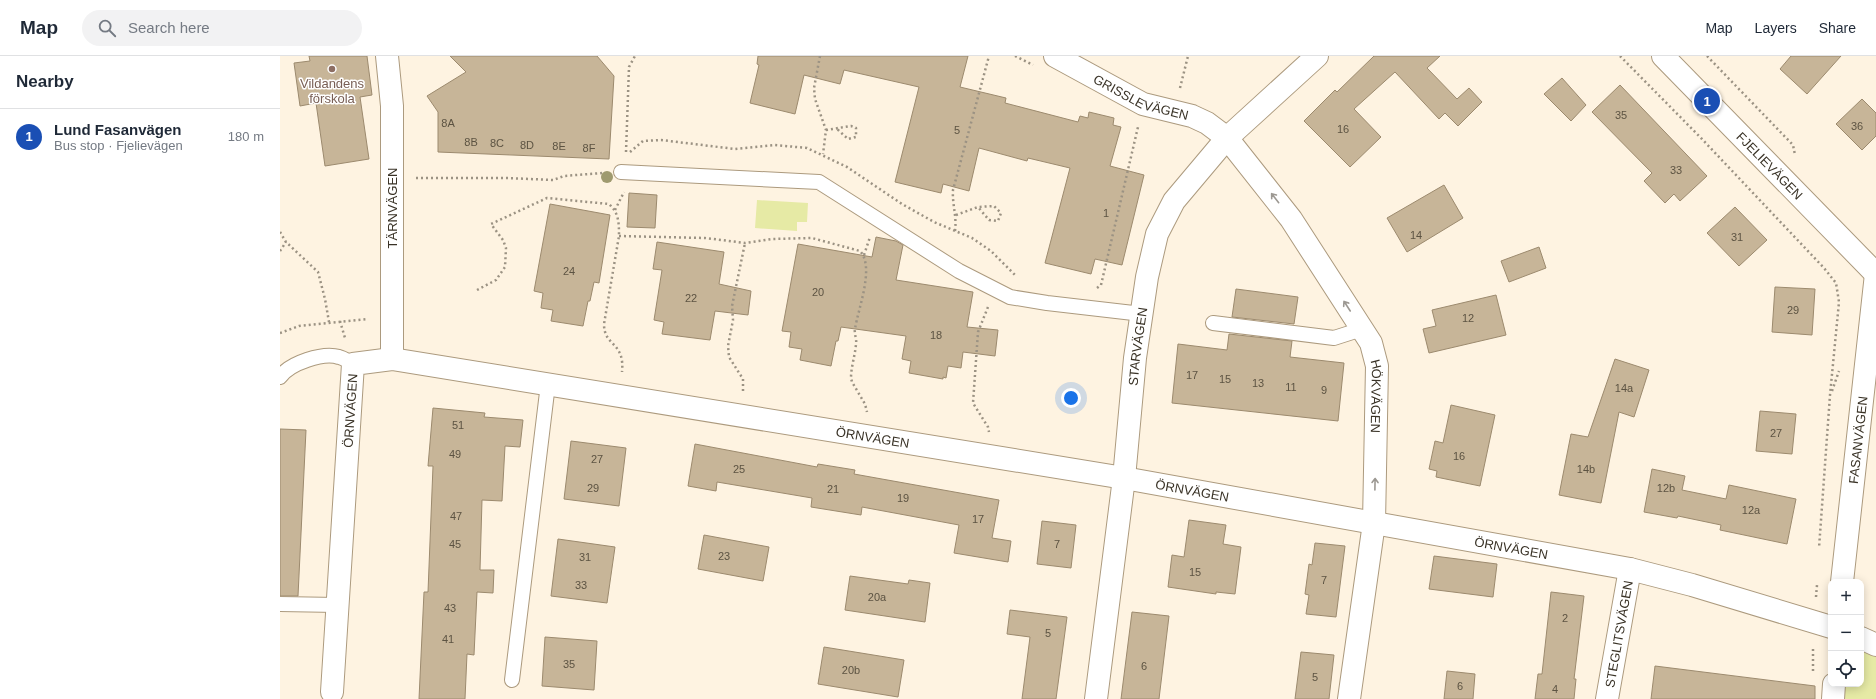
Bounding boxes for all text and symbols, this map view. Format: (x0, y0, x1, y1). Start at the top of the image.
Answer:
search box (82, 10, 362, 46)
text: Map (20, 17, 58, 38)
icon: search (96, 17, 118, 39)
text: Search here (128, 19, 210, 36)
text: Map (1705, 20, 1733, 36)
text: Layers (1755, 20, 1797, 36)
text: Share (1819, 20, 1856, 36)
marker: Vildandens förskola (327, 64, 337, 74)
street label: GRISSLEVÄGEN (1091, 71, 1190, 123)
text: Nearby (16, 72, 74, 91)
place label: Vildandens förskola (300, 76, 365, 106)
pin: 1 (1694, 86, 1720, 116)
house number: 35 (1615, 109, 1627, 121)
house number: 8A (441, 117, 455, 129)
house number: 36 (1851, 120, 1863, 132)
text: Lund Fasanvägen (54, 121, 182, 138)
house number: 16 (1337, 123, 1349, 135)
house number: 5 (954, 124, 960, 136)
text: 1 (25, 129, 33, 144)
text: 180 m (228, 129, 264, 144)
street label: FJELIEVÄGEN (1733, 129, 1806, 203)
house number: 8B (464, 136, 478, 148)
house number: 8C (490, 137, 504, 149)
text: Bus stop · Fjelievägen (54, 138, 183, 153)
house number: 8D (520, 139, 534, 151)
house number: 8E (552, 140, 566, 152)
house number: 8F (583, 142, 596, 154)
house number: 33 (1670, 164, 1682, 176)
street label: TÄRNVÄGEN (385, 168, 400, 248)
one-way arrow (1270, 193, 1279, 204)
house number: 1 (1103, 207, 1109, 219)
house number: 14 (1410, 229, 1422, 241)
house number: 31 (1731, 231, 1743, 243)
house number: 24 (563, 265, 575, 277)
house number: 20 (812, 286, 824, 298)
house number: 22 (685, 292, 697, 304)
one-way arrow (1343, 301, 1351, 312)
house number: 29 (1787, 304, 1799, 316)
street label: STARVÄGEN (1125, 306, 1150, 386)
house number: 12 (1462, 312, 1474, 324)
house number: 18 (930, 329, 942, 341)
street label: HÖKVÄGEN (1368, 358, 1384, 433)
house number: 17 (1186, 369, 1198, 381)
street label: ÖRNVÄGEN (341, 373, 360, 448)
house number: 15 (1219, 373, 1231, 385)
house number: 13 (1252, 377, 1264, 389)
house number: 11 (1285, 381, 1297, 393)
house number: 14a (1615, 382, 1634, 394)
house number: 9 (1321, 384, 1327, 396)
your location (1061, 388, 1081, 408)
street label: FASANVÄGEN (1846, 395, 1870, 485)
house number: 51 (452, 419, 464, 431)
street label: ÖRNVÄGEN (835, 424, 911, 451)
house number: 27 (1770, 427, 1782, 439)
house number: 49 (449, 448, 461, 460)
house number: 16 (1453, 450, 1465, 462)
house number: 27 (591, 453, 603, 465)
house number: 25 (733, 463, 745, 475)
house number: 14b (1577, 463, 1595, 475)
street label: ÖRNVÄGEN (1154, 477, 1230, 505)
one-way arrow (1371, 478, 1379, 491)
house number: 29 (587, 482, 599, 494)
house number: 12b (1657, 482, 1675, 494)
house number: 21 (827, 483, 839, 495)
house number: 19 (897, 492, 909, 504)
house number: 12a (1742, 504, 1761, 516)
house number: 47 (450, 510, 462, 522)
house number: 17 (972, 513, 984, 525)
street label: ÖRNVÄGEN (1473, 534, 1549, 562)
house number: 45 (449, 538, 461, 550)
house number: 7 (1054, 538, 1060, 550)
house number: 23 (718, 550, 730, 562)
house number: 31 (579, 551, 591, 563)
house number: 15 (1189, 566, 1201, 578)
house number: 7 (1321, 574, 1327, 586)
house number: 33 (575, 579, 587, 591)
street label: STEGLITSVÄGEN (1602, 579, 1636, 689)
map controls (1828, 579, 1864, 687)
button: + (1828, 579, 1864, 615)
house number: 20a (868, 591, 887, 603)
house number: 43 (444, 602, 456, 614)
house number: 2 (1562, 612, 1568, 624)
button: − (1828, 615, 1864, 651)
house number: 5 (1045, 627, 1051, 639)
house number: 41 (442, 633, 454, 645)
button: locate (1828, 651, 1864, 687)
house number: 35 (563, 658, 575, 670)
house number: 6 (1141, 660, 1147, 672)
house number: 20b (842, 664, 860, 676)
house number: 5 (1312, 671, 1318, 683)
house number: 6 (1457, 680, 1463, 692)
house number: 4 (1552, 683, 1558, 695)

